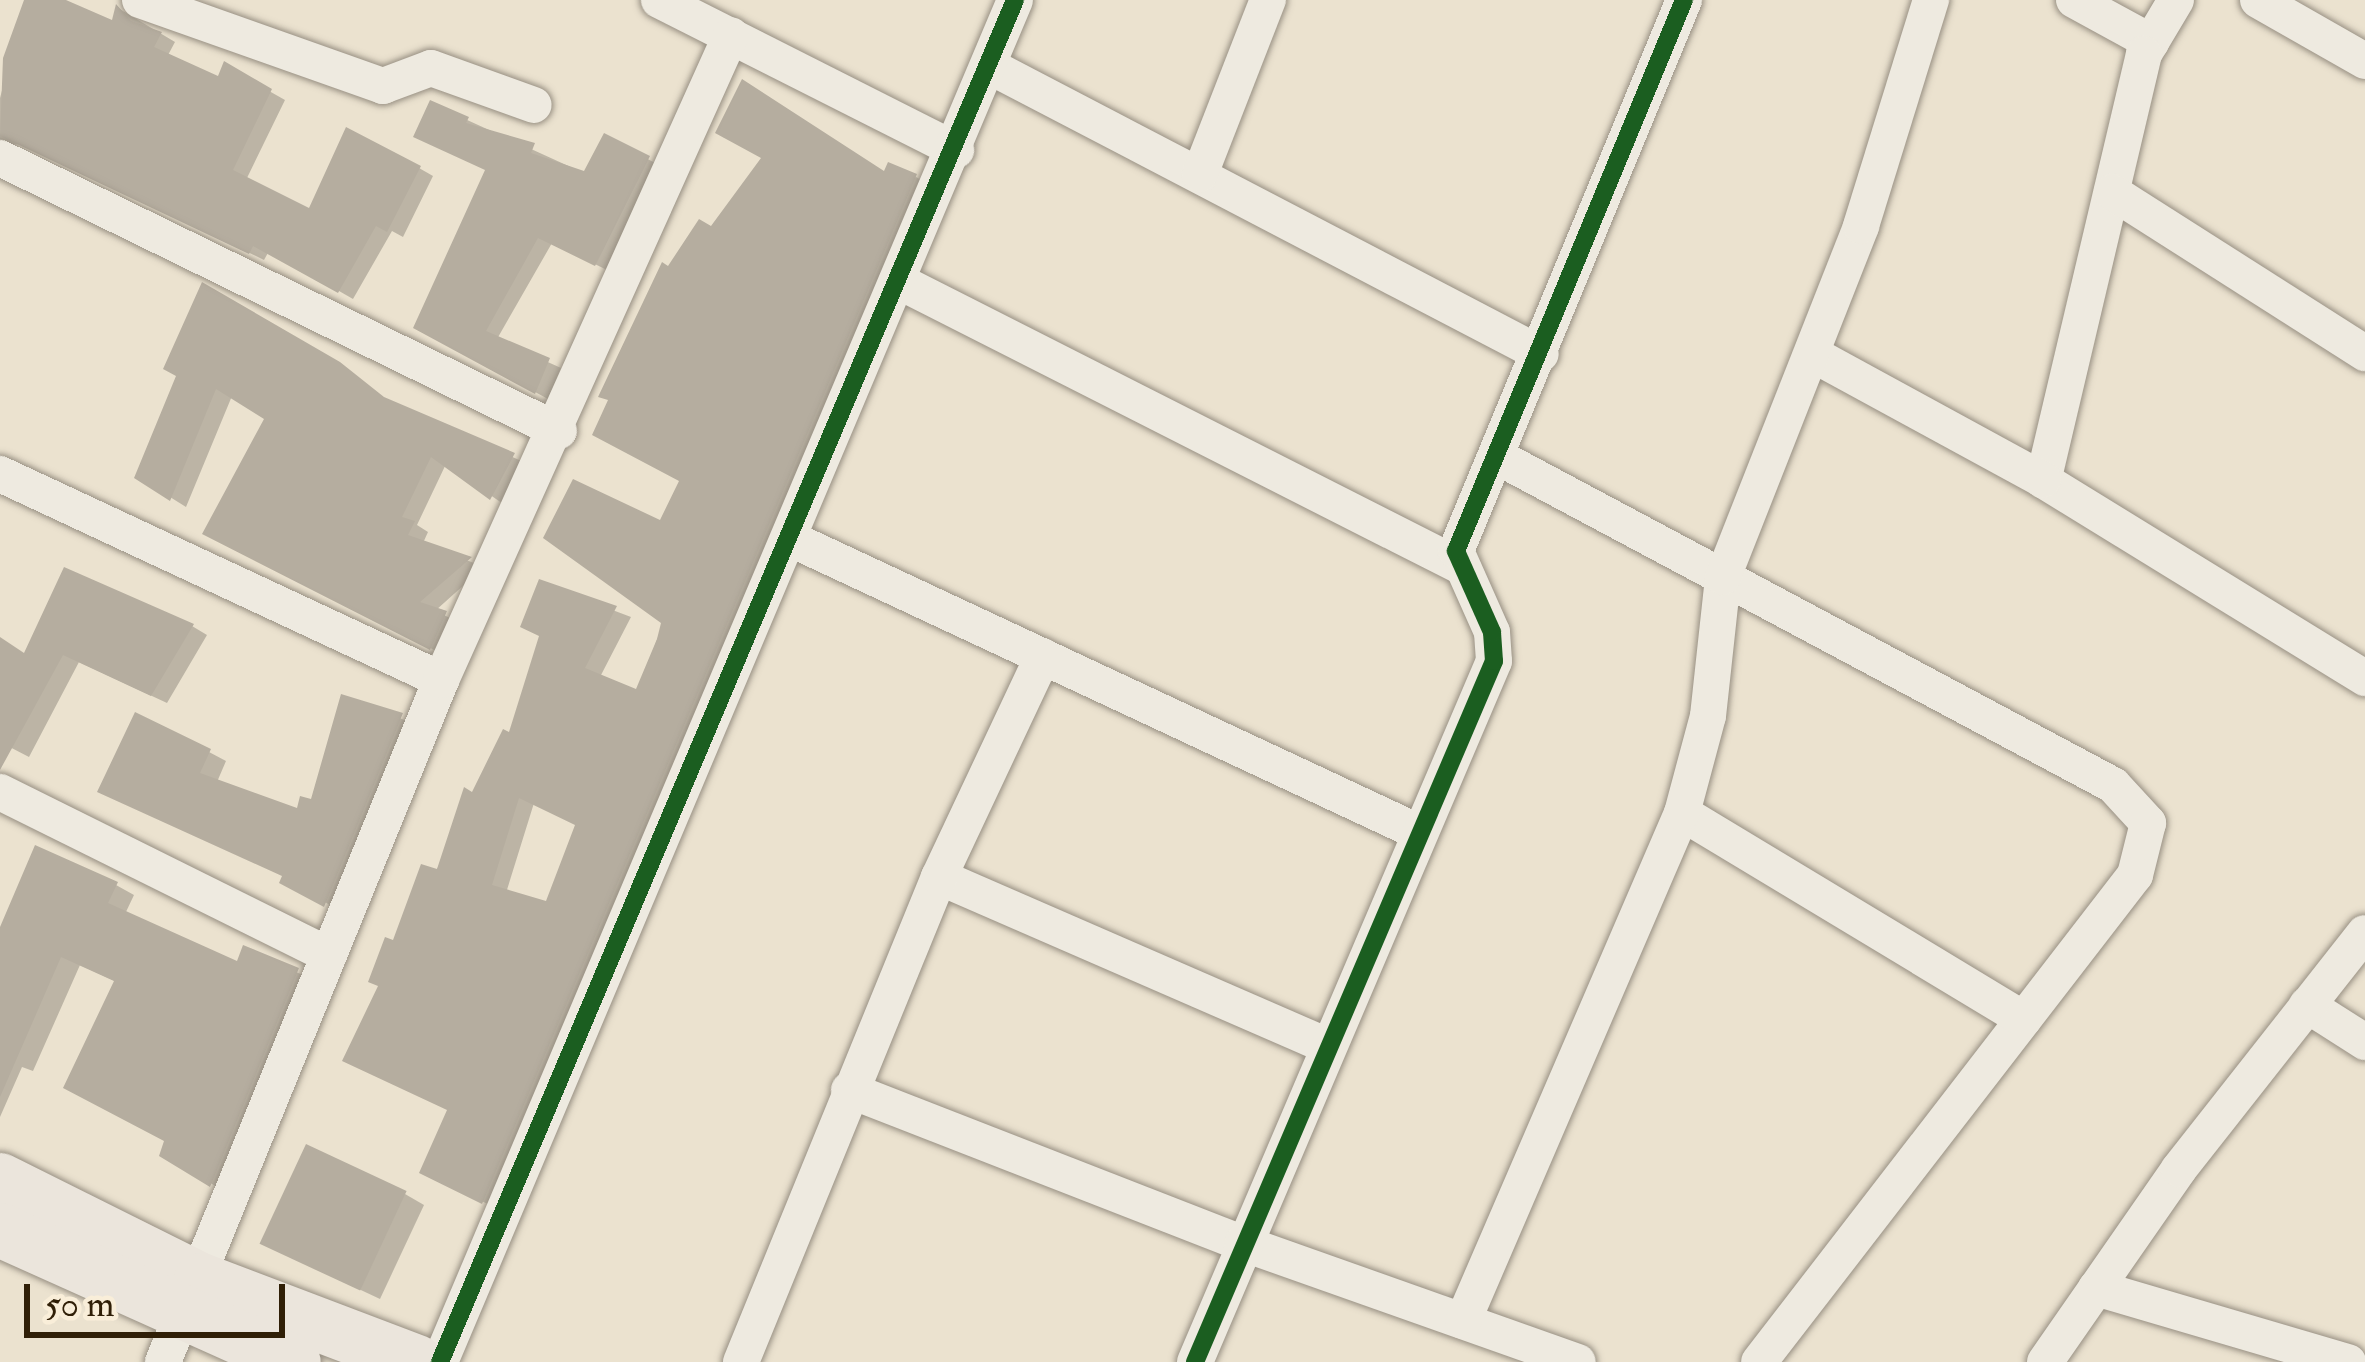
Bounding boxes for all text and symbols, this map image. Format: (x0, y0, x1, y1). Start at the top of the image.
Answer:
scale bar (30, 1260, 291, 1334)
text: 50 m (45, 1282, 114, 1327)

